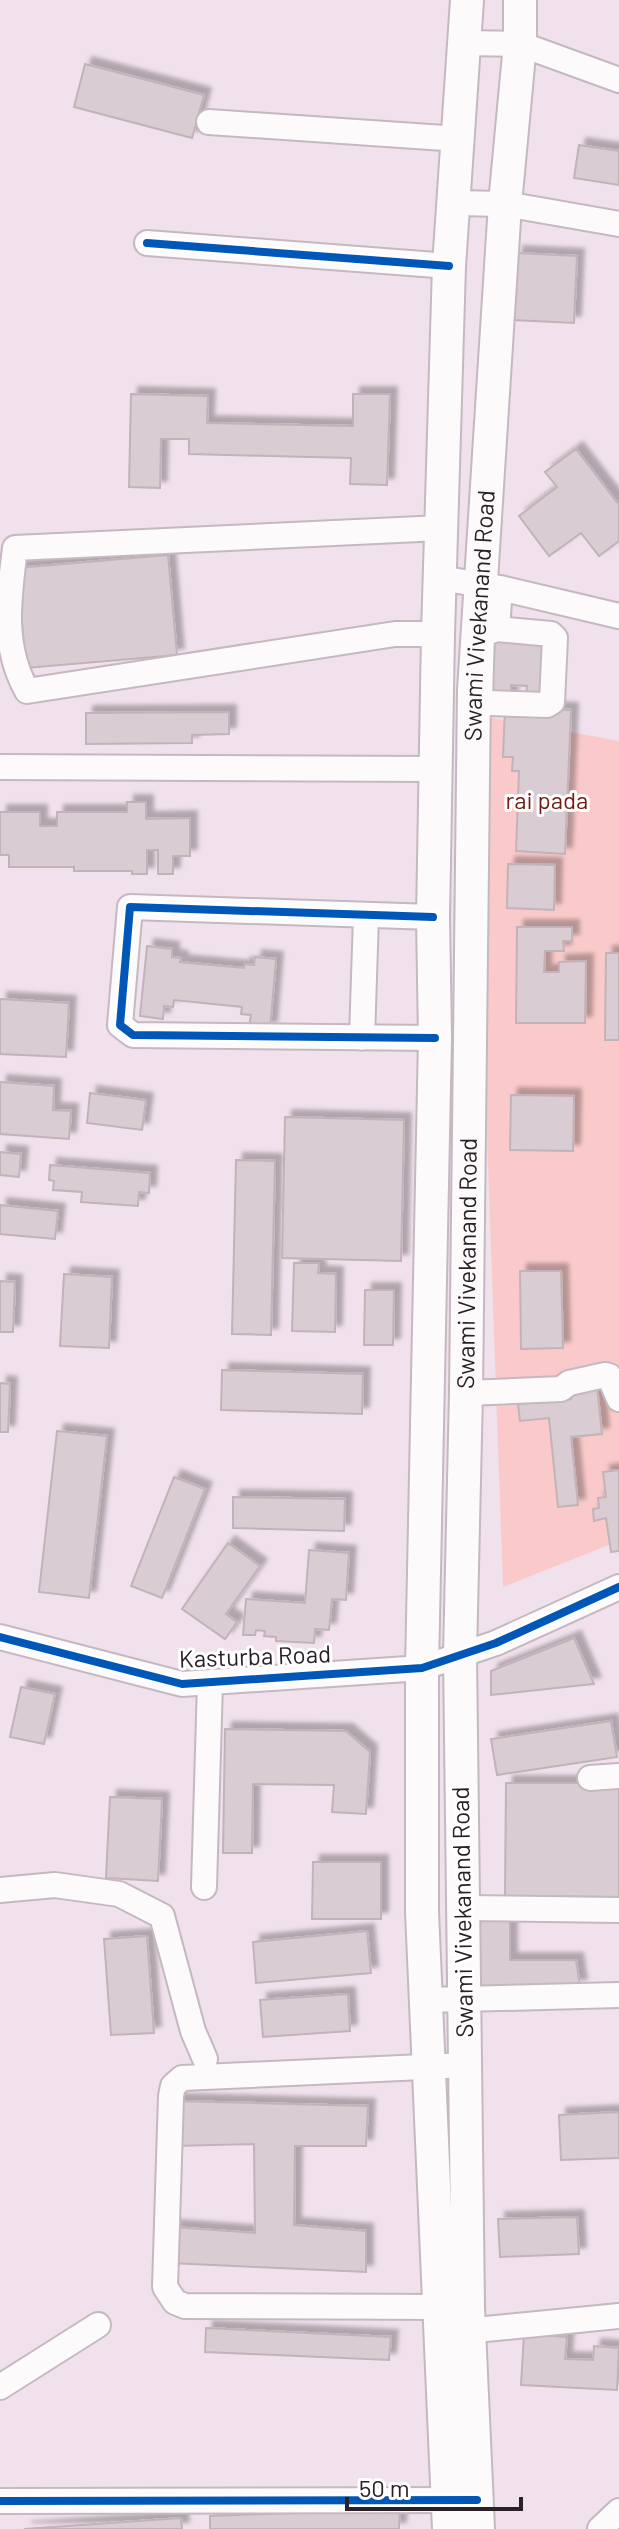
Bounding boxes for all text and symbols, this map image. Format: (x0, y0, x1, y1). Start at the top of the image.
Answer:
street label: Swami Vivekanand Road (457, 489, 500, 741)
park label: rai pada (506, 785, 588, 814)
street label: Swami Vivekanand Road (450, 1138, 482, 1389)
street label: Kasturba Road (178, 1638, 331, 1673)
street label: Swami Vivekanand Road (445, 1786, 478, 2038)
scale bar (347, 2461, 521, 2511)
text: 50 m (359, 2473, 410, 2502)

